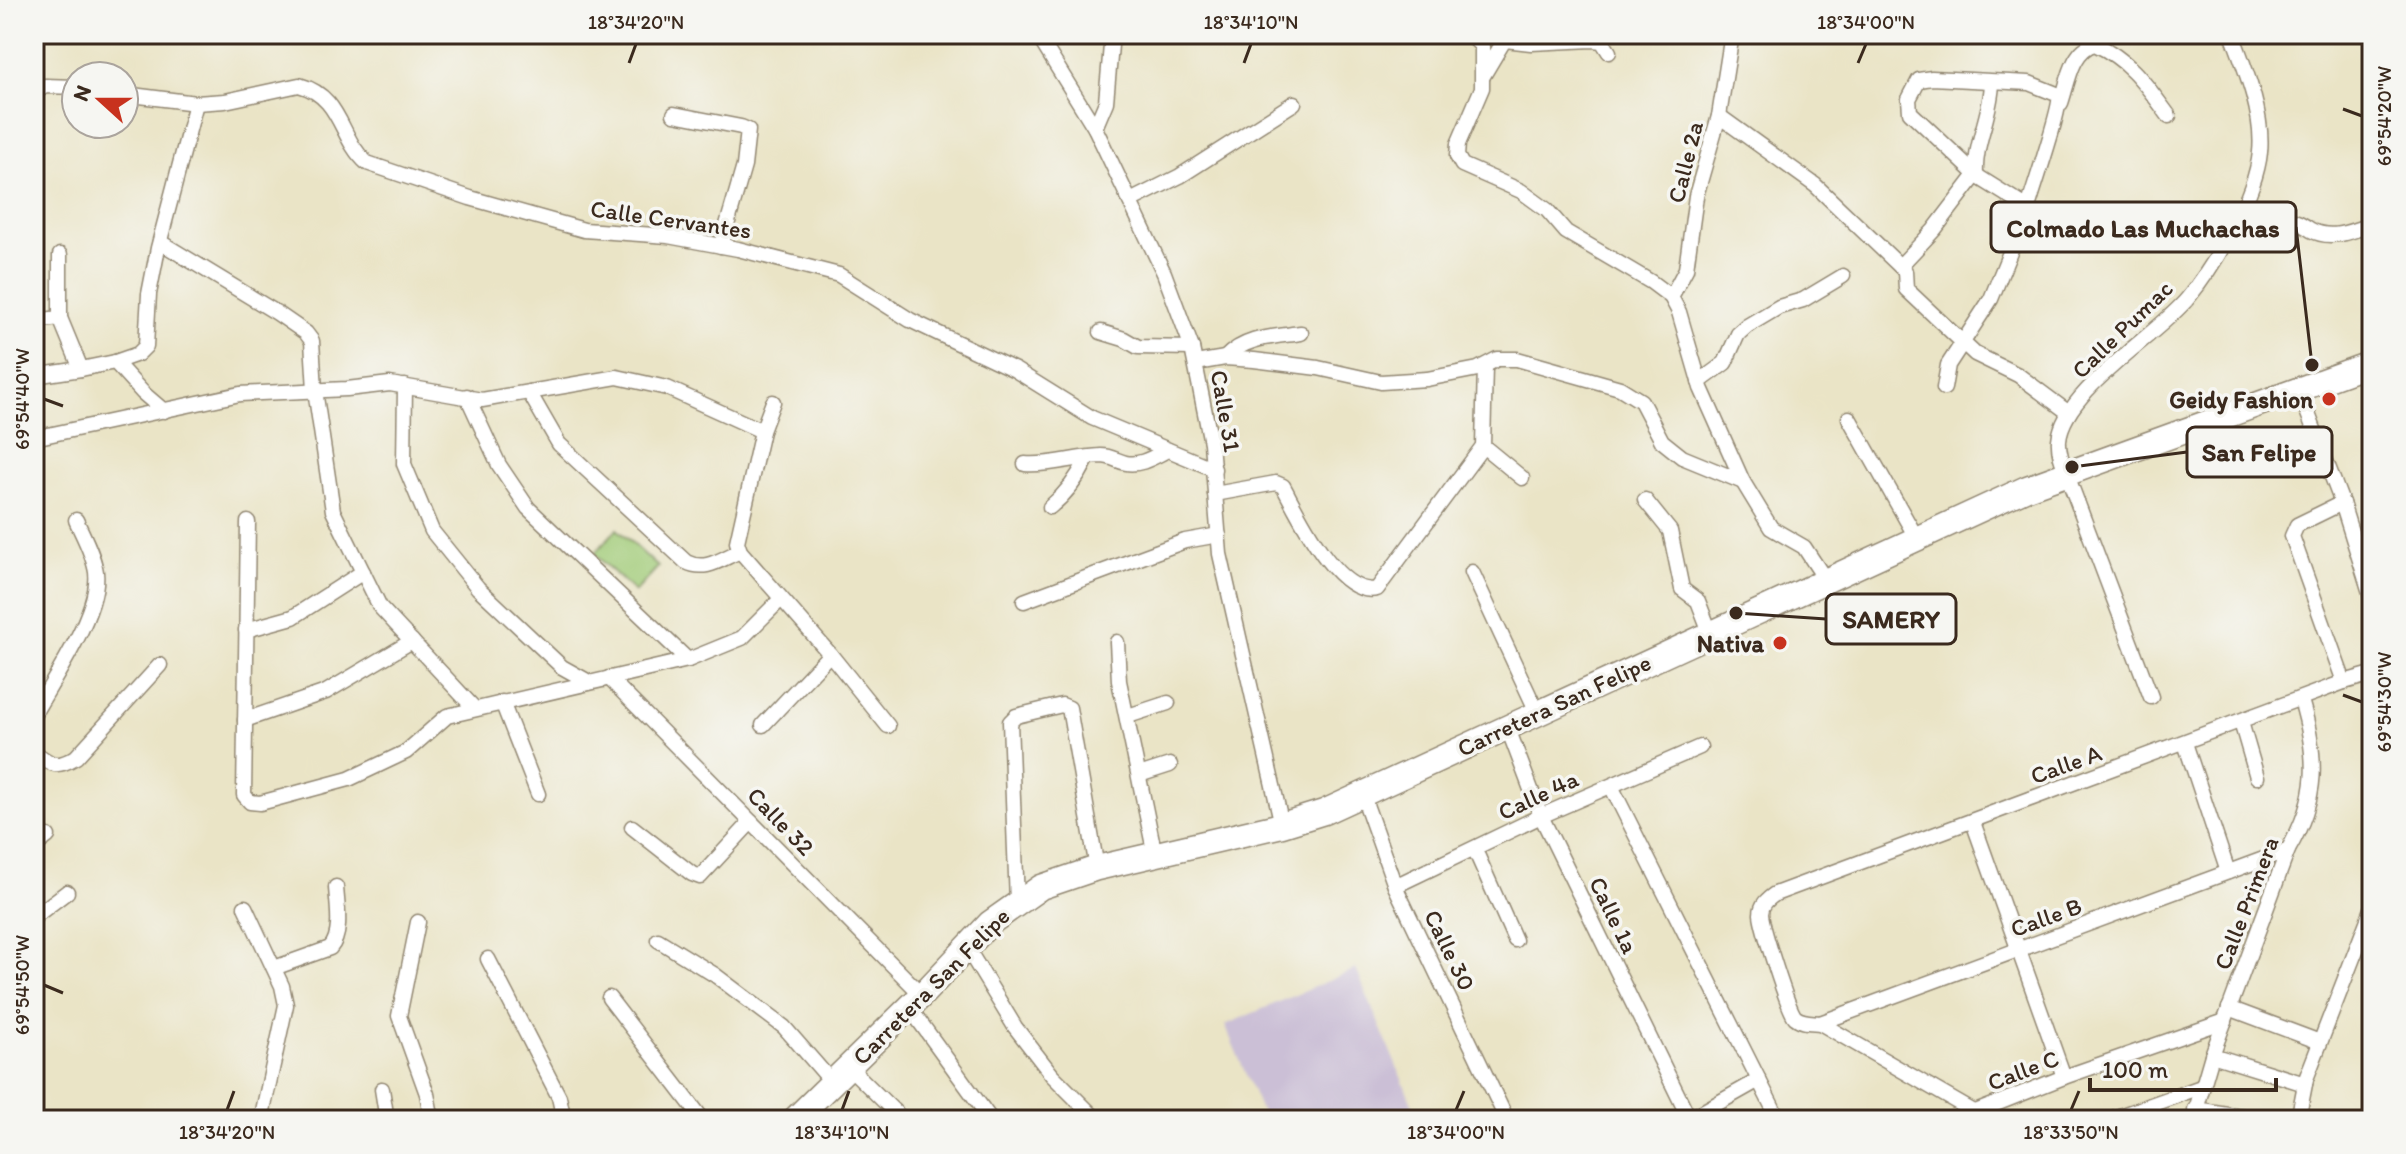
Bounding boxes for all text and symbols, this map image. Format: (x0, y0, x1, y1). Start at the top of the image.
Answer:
text: 18°34'20"N (588, 10, 684, 34)
text: 18°34'10"N (1203, 10, 1299, 34)
text: 18°34'00"N (1817, 10, 1915, 34)
north arrow (60, 60, 140, 140)
text: 69°54'20"W (2372, 66, 2396, 166)
text: N (67, 81, 97, 105)
street label: Calle 2a (1661, 118, 1709, 206)
street label: Calle Cervantes (589, 193, 753, 245)
callout: Colmado Las Muchachas (1991, 202, 2296, 252)
text: Colmado Las Muchachas (2006, 212, 2280, 244)
street label: Calle Pumac (2065, 274, 2179, 384)
text: 69°54'40"W (10, 348, 34, 450)
street label: Calle 31 (1205, 368, 1247, 454)
place label: Geidy Fashion (2169, 385, 2313, 415)
marker: Geidy Fashion (2320, 390, 2338, 408)
callout: San Felipe (2187, 427, 2332, 477)
text: San Felipe (2202, 436, 2316, 468)
callout: SAMERY (1826, 594, 1956, 644)
text: SAMERY (1842, 603, 1941, 635)
place label: Nativa (1697, 629, 1765, 658)
marker: Nativa (1771, 634, 1789, 652)
street label: Carretera San Felipe (1452, 647, 1656, 763)
text: 69°54'30"W (2372, 652, 2396, 752)
street label: Calle A (2026, 738, 2106, 790)
street label: Calle 4a (1493, 764, 1583, 826)
street label: Calle 32 (741, 781, 821, 862)
street label: Calle Primera (2207, 832, 2285, 974)
street label: Calle 1a (1583, 872, 1645, 959)
street label: Calle B (2007, 891, 2085, 943)
street label: Carretera San Felipe (846, 901, 1016, 1071)
street label: Calle 30 (1418, 905, 1482, 995)
text: 69°54'50"W (10, 935, 34, 1035)
scale bar (2090, 1042, 2276, 1092)
street label: Calle C (1983, 1043, 2063, 1097)
text: 100 m (2102, 1055, 2168, 1084)
text: 18°34'20"N (179, 1120, 275, 1144)
text: 18°34'10"N (794, 1120, 890, 1144)
text: 18°34'00"N (1407, 1120, 1505, 1144)
text: 18°33'50"N (2023, 1120, 2119, 1144)

